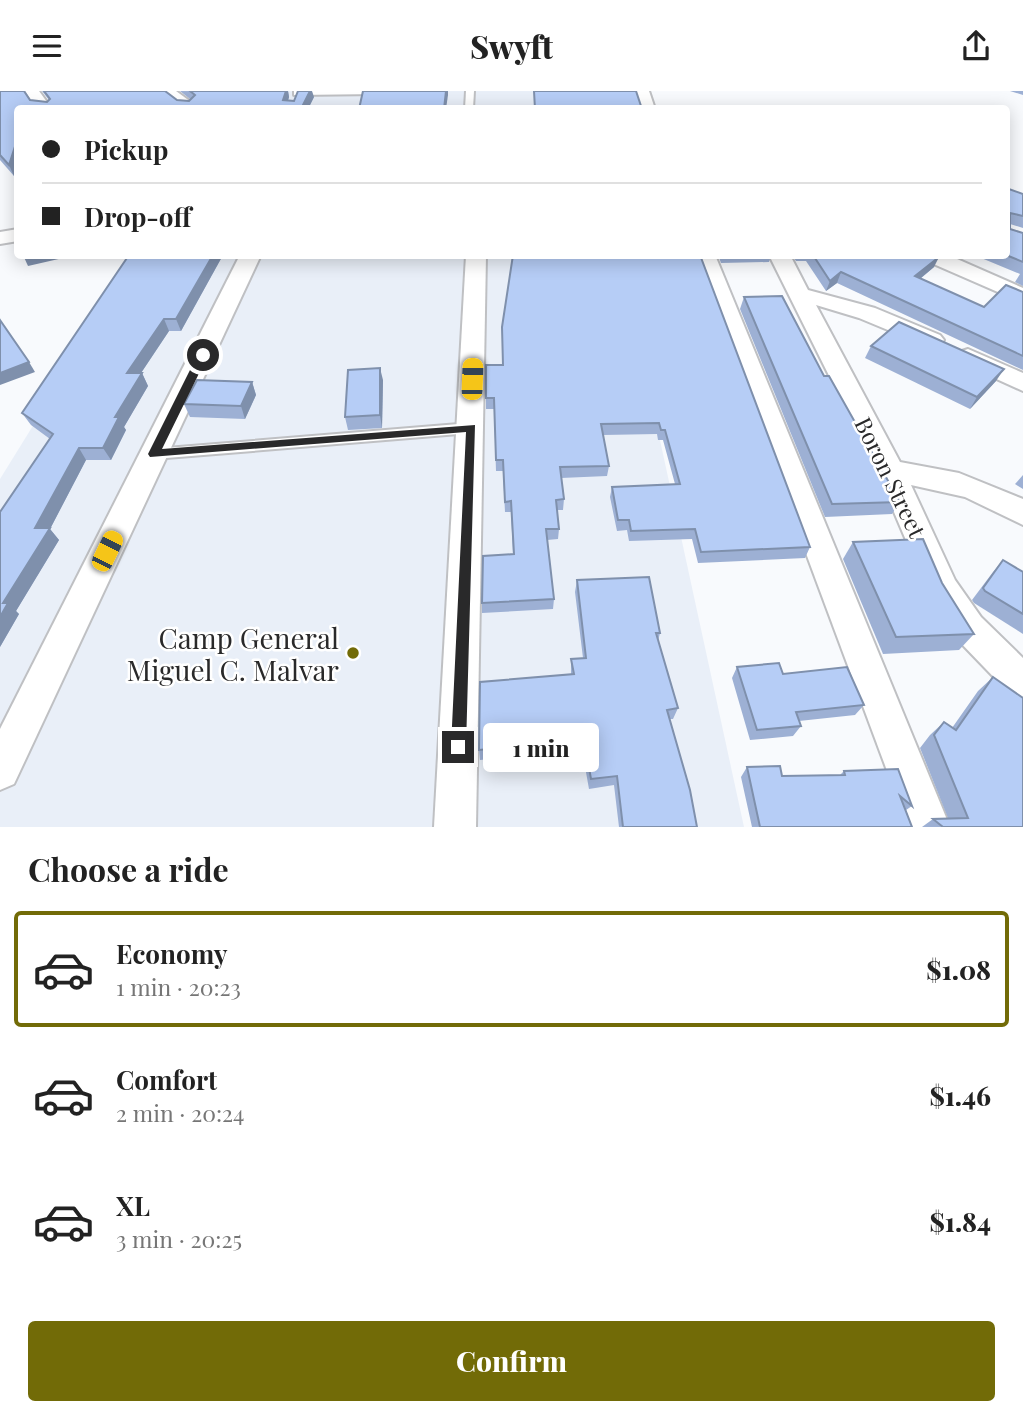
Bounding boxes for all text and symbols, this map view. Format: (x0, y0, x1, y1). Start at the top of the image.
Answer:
text: Swyft (470, 24, 553, 67)
icon: menu (28, 27, 66, 65)
icon: share (957, 27, 995, 65)
text: Pickup (84, 132, 168, 167)
text: Drop-off (84, 199, 191, 234)
route start (187, 339, 219, 371)
car (461, 358, 484, 400)
street label: Boron Street (848, 412, 934, 543)
car (89, 528, 126, 574)
place label: Camp General Miguel C. Malvar (127, 619, 340, 688)
marker: Camp General Miguel C. Malvar (345, 645, 361, 661)
callout: 1 min (482, 723, 598, 771)
route end (442, 731, 474, 763)
text: 1 min (513, 732, 569, 763)
text: Choose a ride (28, 847, 229, 890)
text: Economy (116, 936, 227, 971)
icon: car (32, 938, 95, 1001)
text: $1.08 (926, 952, 991, 987)
text: 1 min · 20:23 (116, 971, 241, 1002)
text: Comfort (116, 1062, 217, 1097)
icon: car (32, 1064, 95, 1127)
text: $1.46 (929, 1078, 991, 1113)
text: 2 min · 20:24 (116, 1097, 244, 1128)
text: XL (116, 1188, 150, 1223)
icon: car (32, 1190, 95, 1253)
text: $1.84 (929, 1204, 991, 1239)
text: 3 min · 20:25 (116, 1223, 242, 1254)
button: Confirm (28, 1321, 995, 1401)

